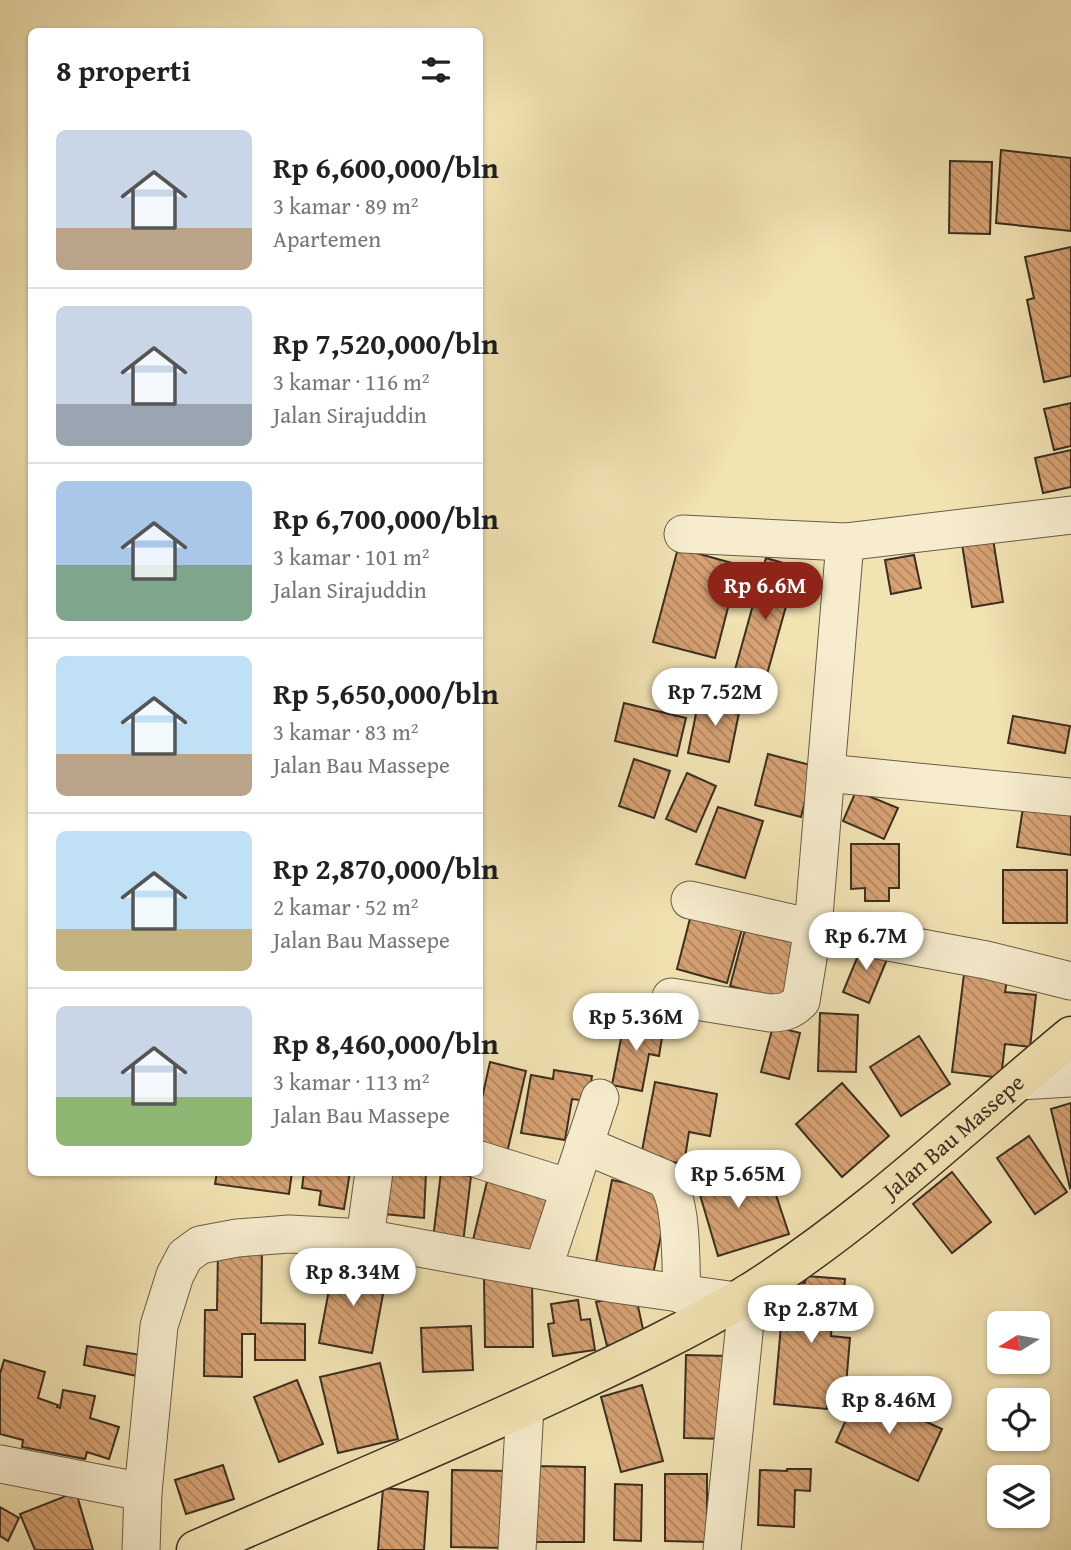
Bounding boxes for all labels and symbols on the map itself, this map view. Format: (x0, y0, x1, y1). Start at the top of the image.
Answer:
pin: Rp 6.6M (700, 562, 830, 622)
pin: Rp 7.52M (643, 668, 787, 728)
pin: Rp 6.7M (801, 912, 931, 972)
pin: Rp 5.36M (564, 993, 708, 1053)
street label: Jalan Bau Massepe (873, 1066, 1031, 1208)
pin: Rp 5.65M (666, 1150, 810, 1210)
pin: Rp 8.34M (281, 1248, 425, 1308)
pin: Rp 2.87M (739, 1286, 883, 1345)
north arrow (987, 1311, 1050, 1374)
pin: Rp 8.46M (817, 1376, 961, 1436)

